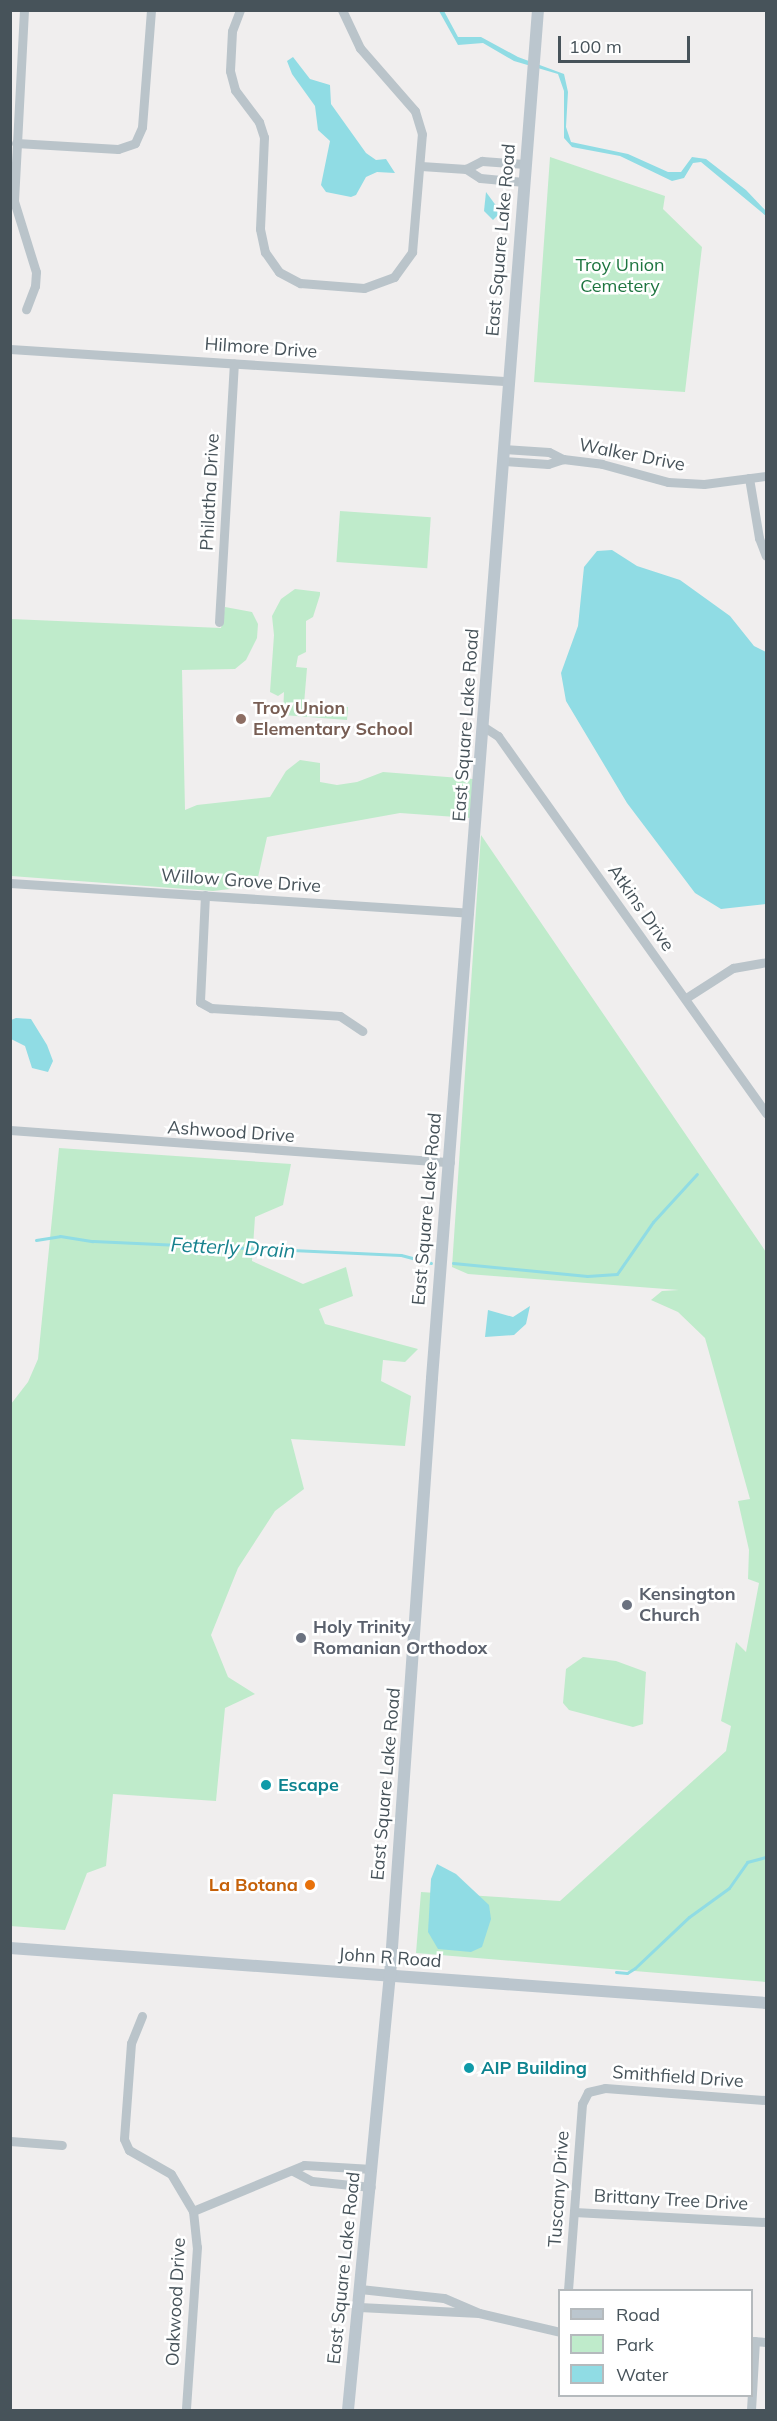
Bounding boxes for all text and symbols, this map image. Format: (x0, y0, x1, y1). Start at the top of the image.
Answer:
scale bar (561, 24, 693, 62)
text: 100 m (569, 35, 622, 58)
street label: East Square Lake Road (482, 143, 520, 337)
park label: Troy Union Cemetery (575, 255, 665, 298)
street label: Hilmore Drive (204, 333, 318, 363)
street label: Philatha Drive (196, 433, 224, 551)
street label: Walker Drive (577, 434, 687, 476)
street label: East Square Lake Road (448, 628, 484, 822)
place label: Troy Union Elementary School (253, 698, 413, 740)
marker: Troy Union Elementary School (234, 712, 248, 726)
street label: Atkins Drive (603, 861, 679, 955)
street label: Willow Grove Drive (160, 865, 322, 897)
street label: East Square Lake Road (408, 1112, 446, 1306)
street label: Ashwood Drive (167, 1117, 295, 1147)
water label: Fetterly Drain (170, 1232, 296, 1262)
place label: Kensington Church (639, 1584, 735, 1626)
marker: Kensington Church (620, 1598, 634, 1612)
place label: Holy Trinity Romanian Orthodox (313, 1617, 487, 1660)
marker: Holy Trinity Romanian Orthodox (294, 1631, 308, 1645)
street label: East Square Lake Road (367, 1687, 405, 1881)
place label: Escape (278, 1774, 339, 1796)
marker: Escape (259, 1778, 273, 1792)
place label: La Botana (209, 1874, 298, 1896)
marker: La Botana (303, 1878, 317, 1892)
street label: John R Road (338, 1944, 442, 1972)
place label: AIP Building (481, 2057, 587, 2079)
marker: AIP Building (462, 2061, 476, 2075)
street label: Smithfield Drive (612, 2062, 744, 2092)
street label: Tuscany Drive (544, 2130, 574, 2248)
street label: East Square Lake Road (323, 2171, 365, 2365)
street label: Brittany Tree Drive (593, 2185, 749, 2215)
street label: Oakwood Drive (162, 2237, 190, 2367)
legend (558, 2289, 753, 2397)
text: Road (616, 2303, 660, 2326)
text: Park (616, 2333, 654, 2356)
text: Water (616, 2363, 668, 2386)

